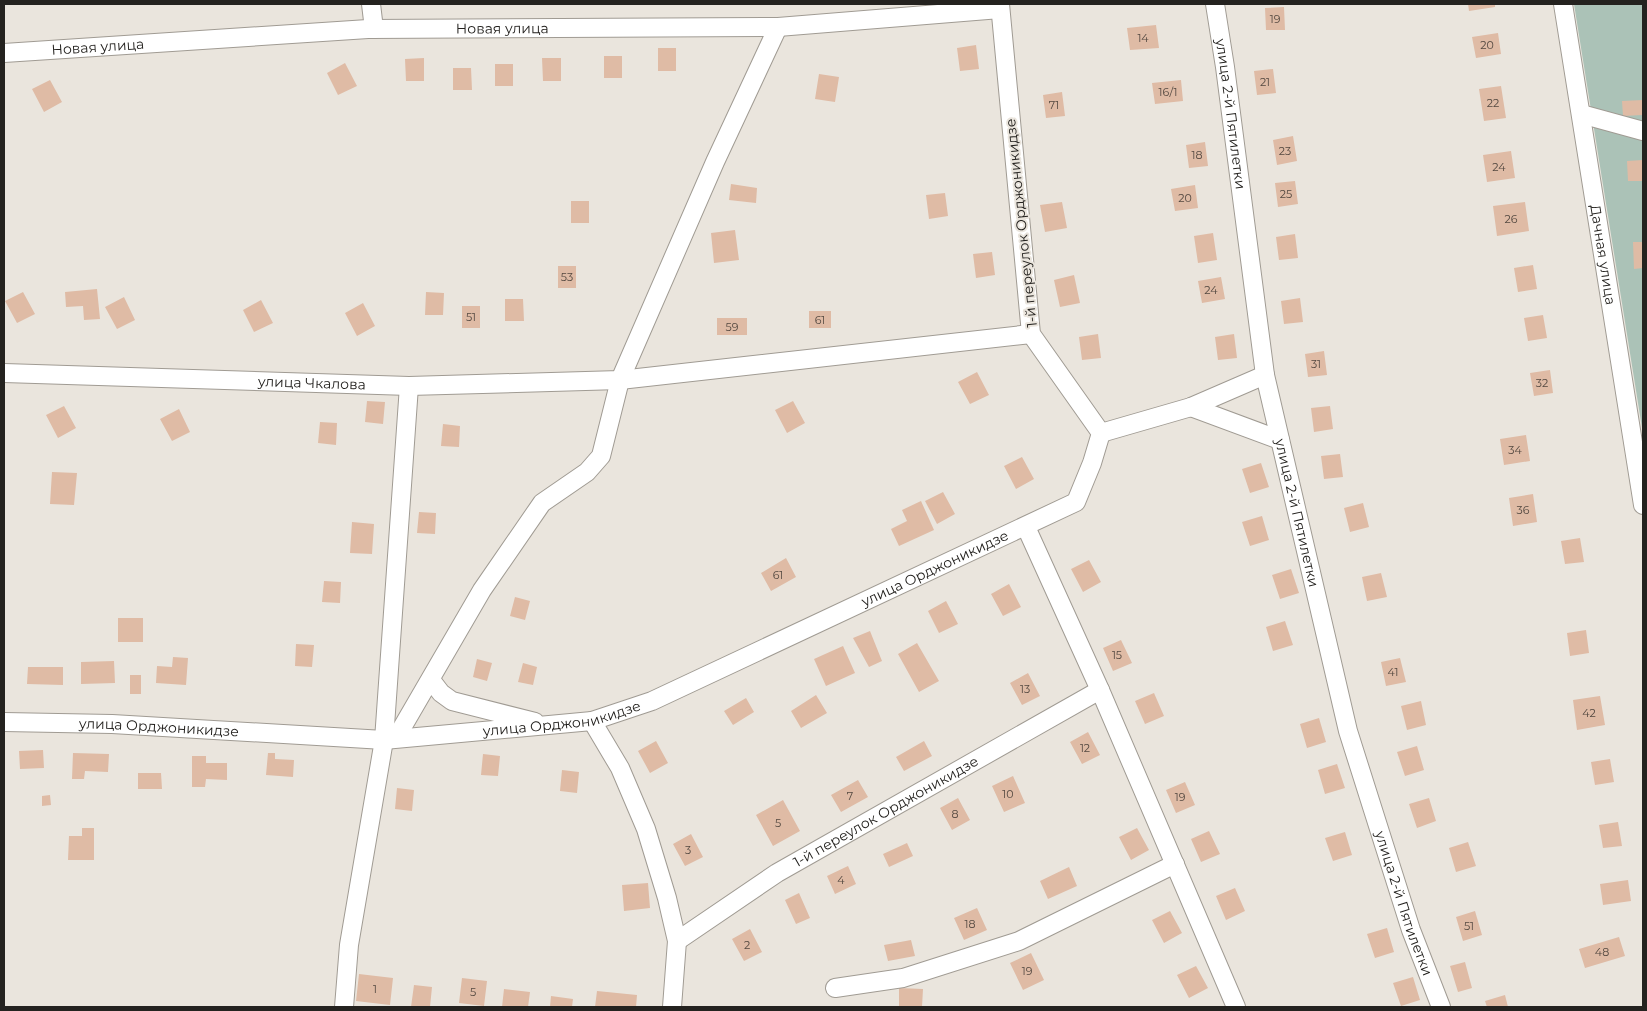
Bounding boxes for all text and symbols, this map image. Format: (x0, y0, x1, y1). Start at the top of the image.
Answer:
house number: 19 (1270, 12, 1281, 26)
street label: Новая улица (456, 19, 549, 38)
house number: 14 (1137, 31, 1149, 45)
street label: Новая улица (51, 35, 145, 59)
street label: улица 2-й Пятилетки (1211, 36, 1250, 190)
house number: 20 (1480, 38, 1494, 52)
house number: 21 (1260, 75, 1270, 89)
house number: 16/1 (1159, 85, 1177, 99)
house number: 22 (1487, 96, 1499, 110)
house number: 71 (1049, 98, 1059, 112)
street label: 1-й переулок Орджоникидзе (1001, 118, 1041, 328)
house number: 23 (1279, 144, 1291, 158)
house number: 18 (1192, 148, 1203, 162)
house number: 24 (1492, 160, 1506, 174)
house number: 25 (1280, 187, 1292, 201)
house number: 20 (1178, 191, 1192, 205)
street label: Дачная улица (1586, 203, 1620, 306)
house number: 26 (1505, 212, 1518, 226)
house number: 53 (561, 270, 573, 284)
house number: 24 (1204, 283, 1218, 297)
house number: 51 (466, 310, 476, 324)
house number: 61 (815, 313, 825, 327)
house number: 59 (726, 320, 739, 334)
house number: 31 (1311, 357, 1321, 371)
street label: улица Чкалова (257, 372, 366, 394)
house number: 32 (1536, 376, 1548, 390)
street label: улица 2-й Пятилетки (1271, 436, 1323, 589)
house number: 34 (1508, 443, 1522, 457)
house number: 36 (1517, 503, 1530, 517)
street label: улица Орджоникидзе (857, 526, 1011, 611)
house number: 61 (773, 568, 783, 582)
house number: 15 (1112, 648, 1122, 662)
house number: 41 (1388, 665, 1398, 679)
house number: 13 (1020, 682, 1030, 696)
street label: улица Орджоникидзе (481, 696, 643, 740)
house number: 42 (1582, 706, 1596, 720)
street label: улица Орджоникидзе (78, 714, 240, 740)
house number: 12 (1080, 741, 1090, 755)
street label: 1-й переулок Орджоникидзе (790, 752, 982, 871)
house number: 10 (1002, 787, 1014, 801)
house number: 7 (847, 789, 853, 803)
house number: 19 (1175, 790, 1186, 804)
house number: 8 (951, 807, 959, 821)
house number: 5 (775, 816, 781, 830)
street label: улица 2-й Пятилетки (1371, 828, 1437, 978)
house number: 3 (685, 843, 691, 857)
house number: 4 (837, 873, 845, 887)
house number: 18 (965, 917, 976, 931)
house number: 51 (1464, 919, 1474, 933)
house number: 2 (744, 938, 750, 952)
house number: 48 (1595, 945, 1609, 959)
house number: 19 (1022, 964, 1033, 978)
house number: 1 (373, 982, 377, 996)
house number: 5 (470, 985, 476, 999)

